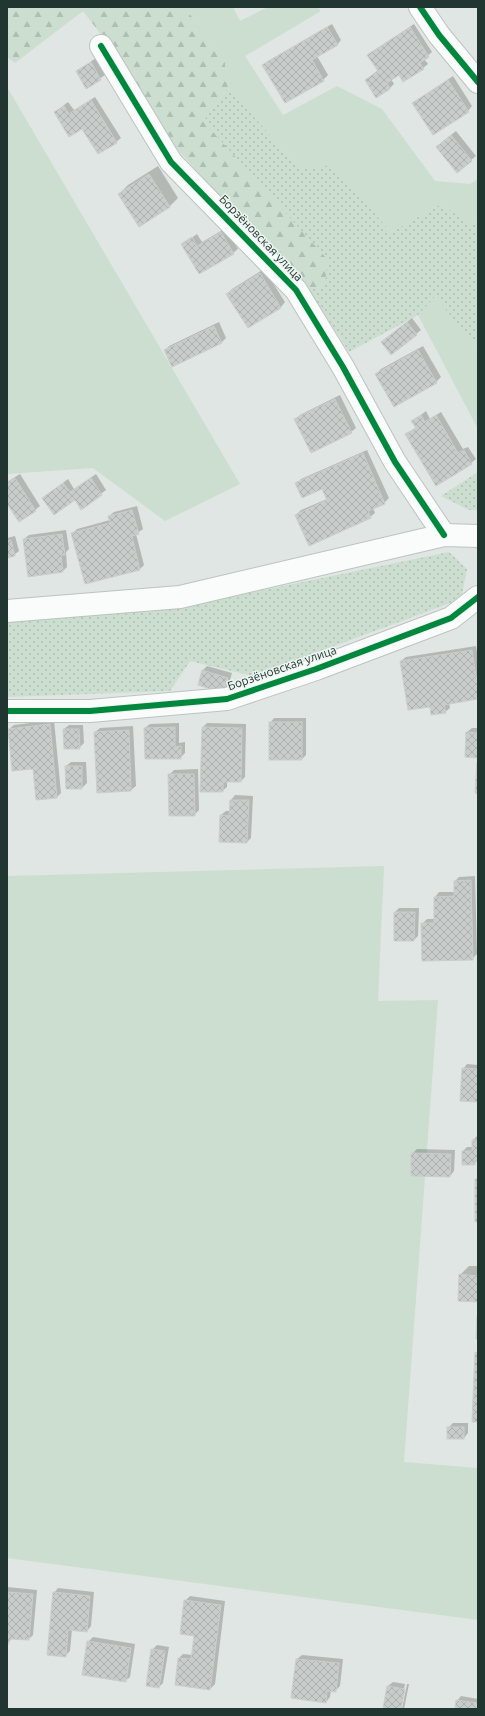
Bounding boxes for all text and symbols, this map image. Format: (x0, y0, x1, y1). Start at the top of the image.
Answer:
street label: Борзёновская улица (217, 192, 306, 283)
street label: Борзёновская улица (226, 643, 338, 692)

